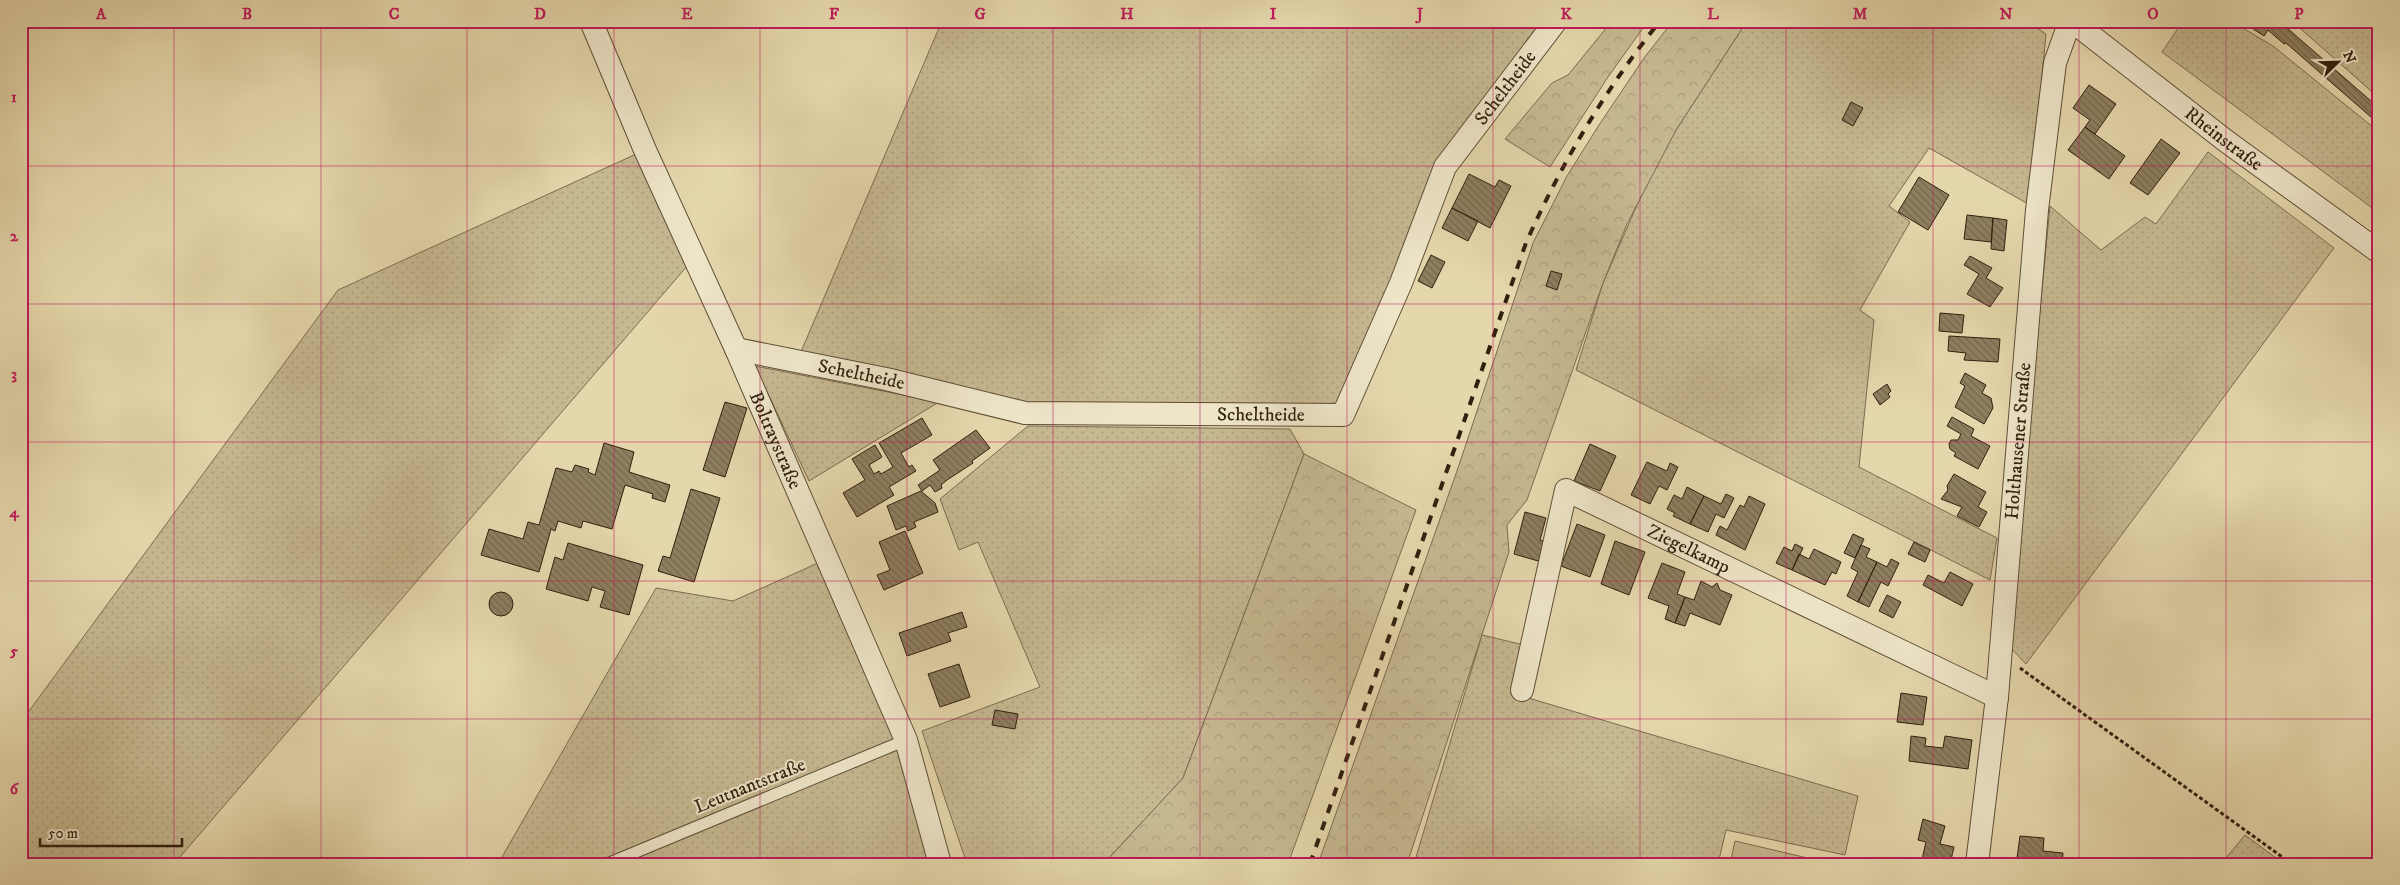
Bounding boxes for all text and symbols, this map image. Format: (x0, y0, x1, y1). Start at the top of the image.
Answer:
text: A (95, 4, 107, 24)
text: B (242, 4, 252, 24)
text: C (389, 4, 399, 24)
text: D (534, 4, 546, 24)
text: E (681, 4, 693, 24)
text: F (829, 4, 839, 24)
text: G (974, 4, 986, 24)
text: H (1120, 4, 1134, 24)
text: I (1270, 4, 1277, 24)
text: J (1415, 4, 1424, 24)
text: K (1560, 4, 1572, 24)
text: L (1707, 4, 1719, 24)
text: M (1853, 4, 1868, 24)
text: N (1999, 4, 2013, 24)
text: O (2147, 4, 2159, 24)
text: P (2294, 4, 2304, 24)
north arrow (2312, 38, 2362, 88)
street label: Scheltheide (1470, 46, 1541, 130)
text: N (2339, 49, 2360, 67)
text: 1 (11, 87, 17, 107)
street label: Rheinstraße (2180, 102, 2268, 176)
text: 2 (10, 226, 19, 246)
street label: Scheltheide (816, 354, 907, 395)
street label: Holthausener Straße (2000, 361, 2036, 521)
text: 3 (11, 364, 17, 384)
street label: Boltraystraße (744, 388, 807, 492)
street label: Scheltheide (1217, 403, 1305, 426)
text: 4 (8, 502, 19, 522)
street label: Ziegelkamp (1644, 519, 1734, 579)
text: 5 (9, 641, 18, 661)
street label: Leutnantstraße (691, 753, 809, 819)
text: 6 (10, 779, 20, 799)
scale bar (40, 815, 182, 847)
text: 50 m (48, 824, 78, 843)

